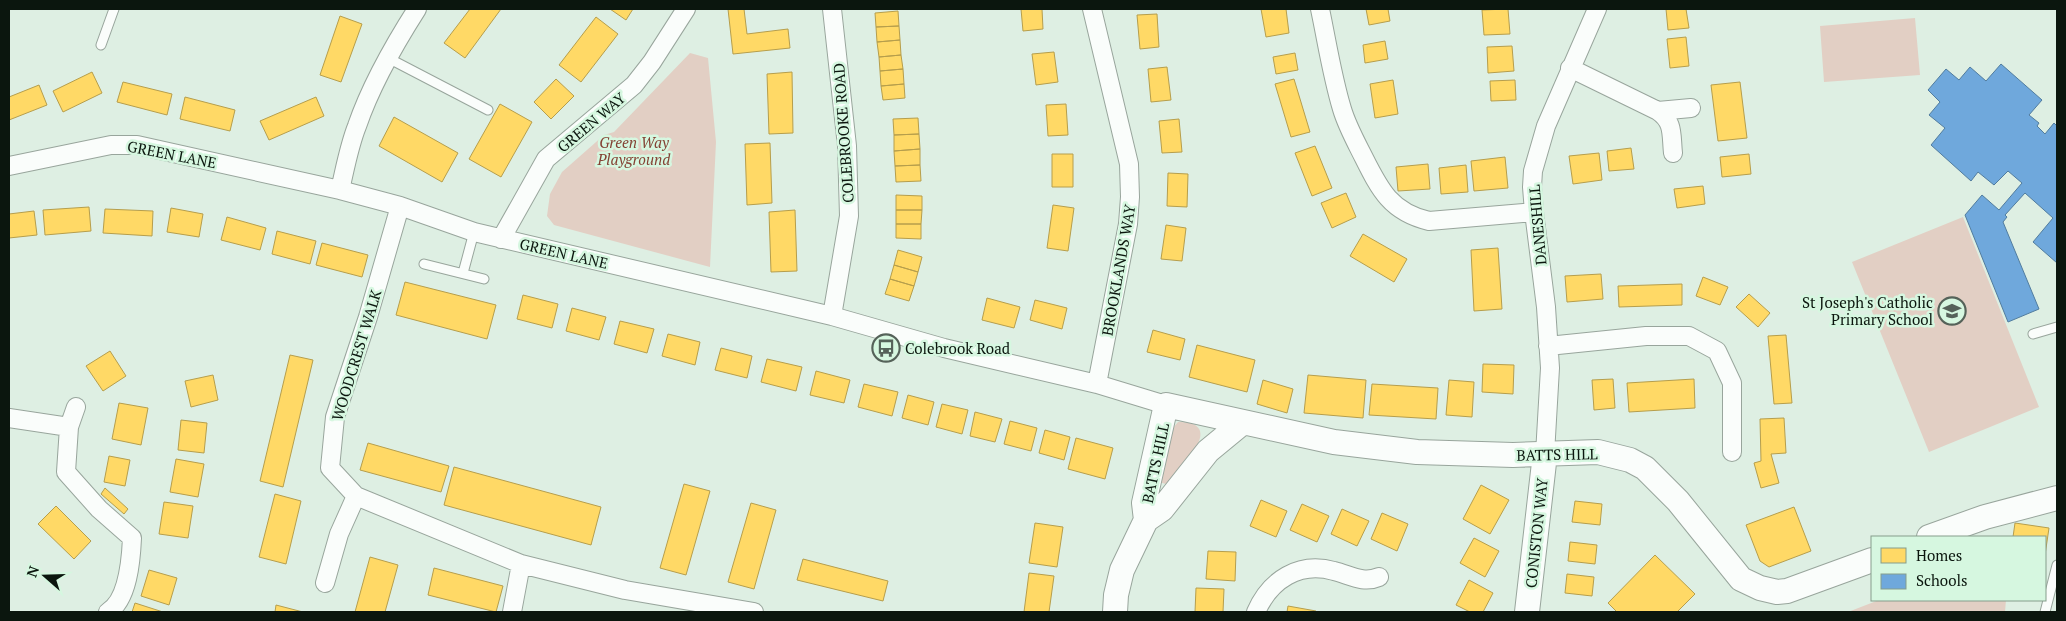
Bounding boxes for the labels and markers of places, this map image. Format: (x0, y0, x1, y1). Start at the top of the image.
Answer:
place label: St Joseph's Catholic Primary School (1802, 292, 1933, 329)
school or university icon: St Joseph's Catholic Primary School (1937, 296, 1967, 326)
bus stop icon: Colebrook Road (871, 333, 901, 363)
place label: Colebrook Road (905, 338, 1010, 358)

